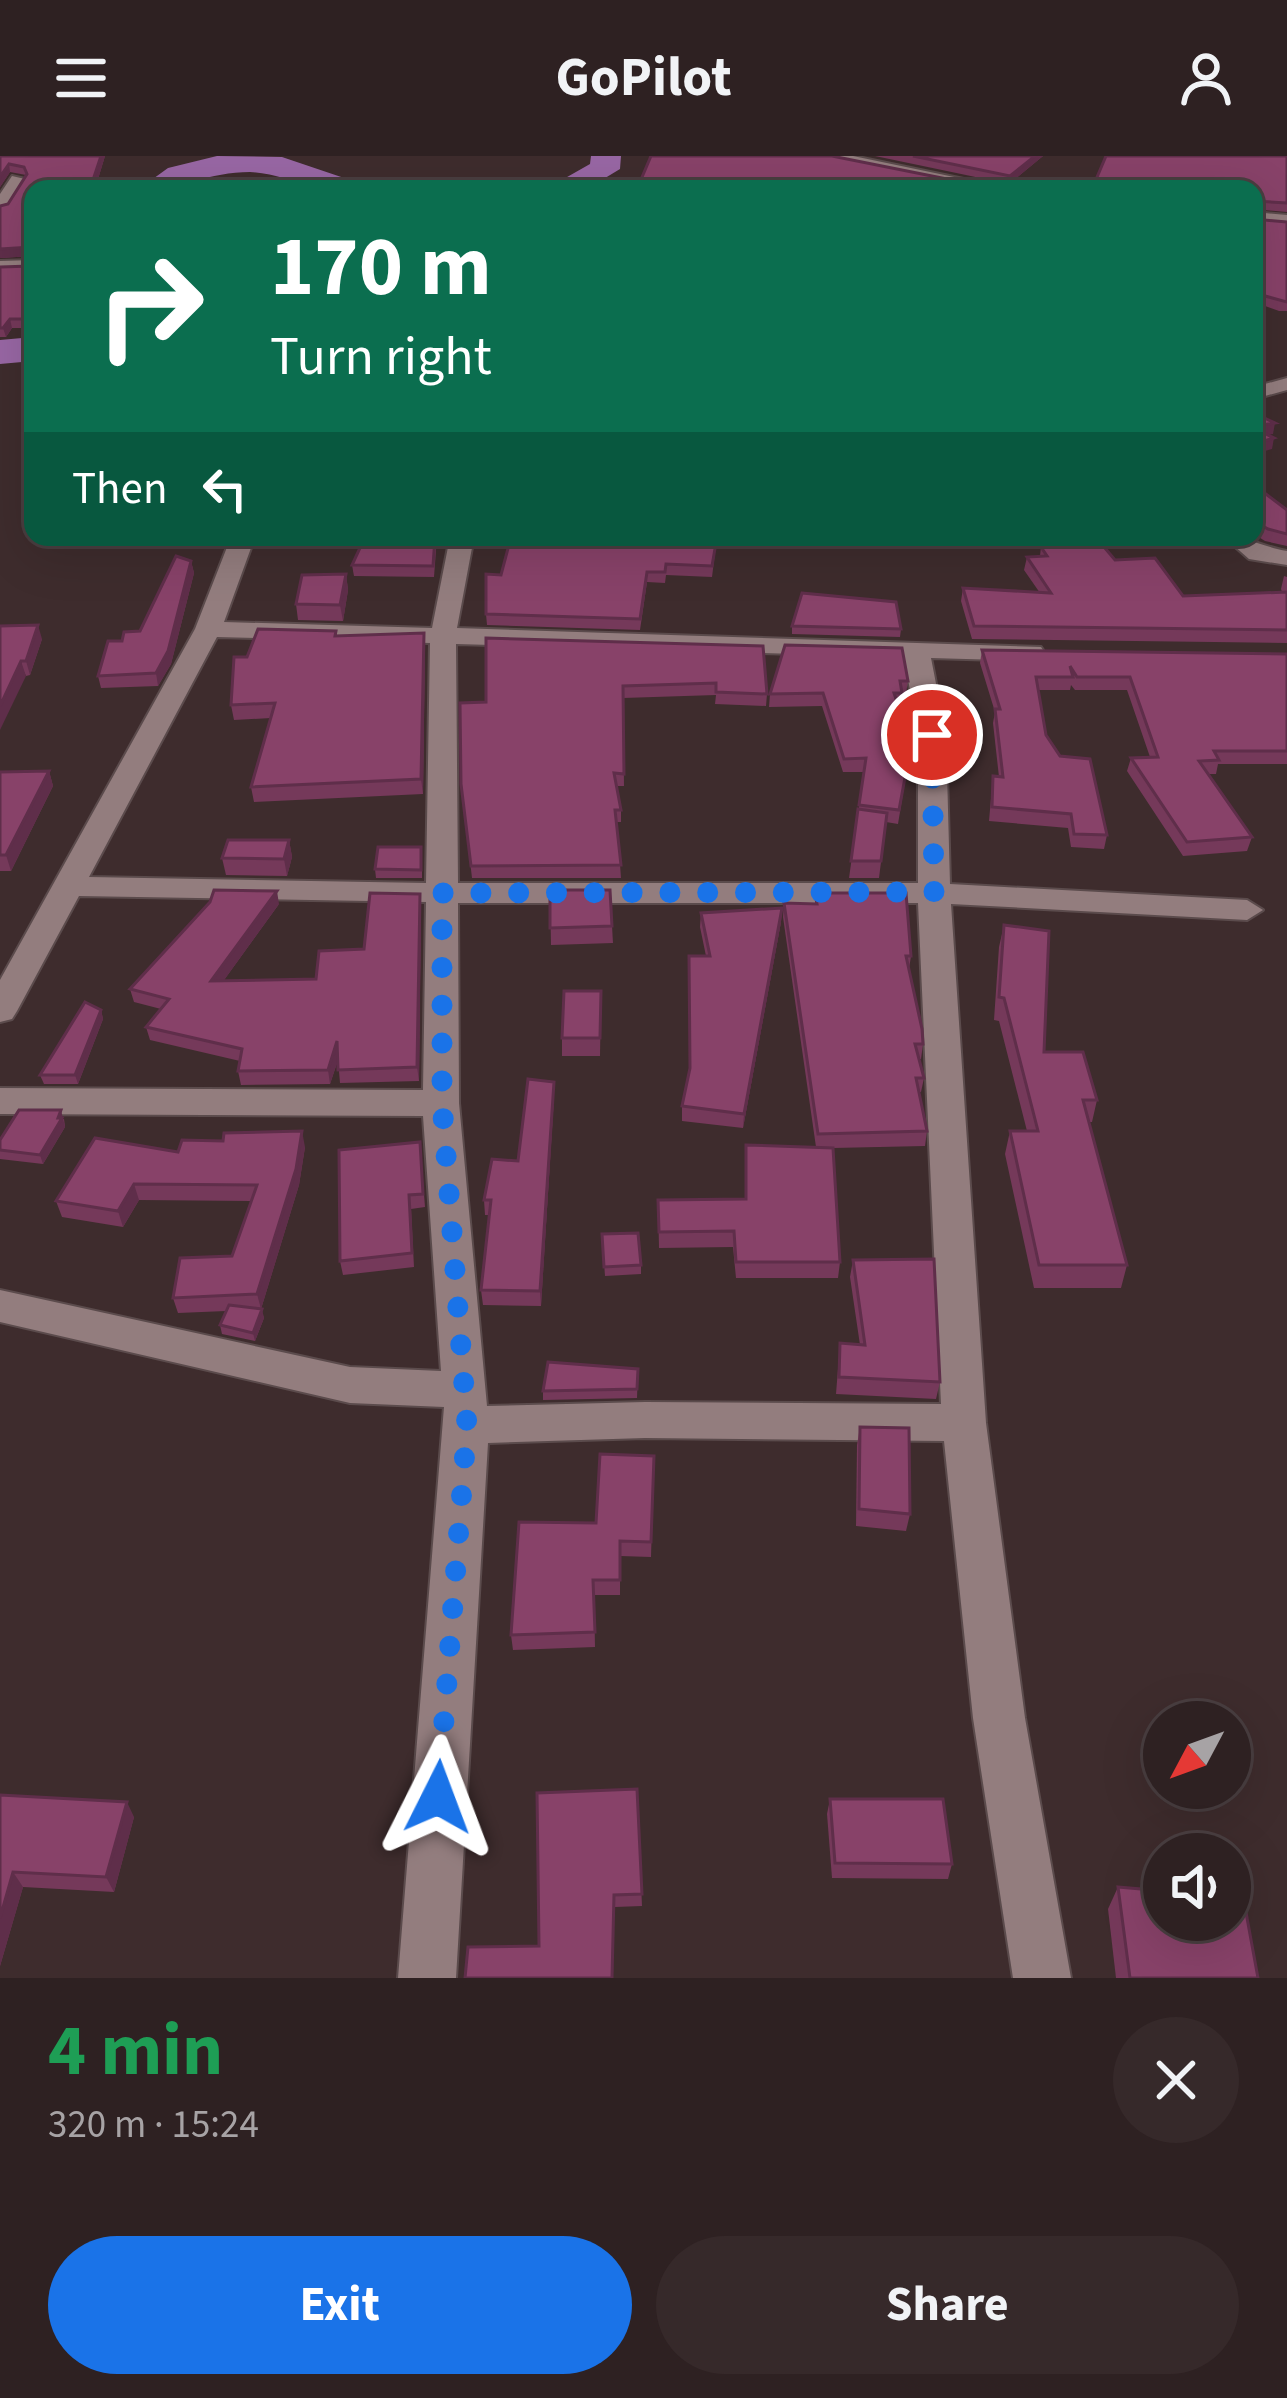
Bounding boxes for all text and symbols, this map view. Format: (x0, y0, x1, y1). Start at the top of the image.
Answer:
text: GoPilot (555, 40, 732, 117)
icon: menu (48, 45, 114, 111)
icon: person (1173, 45, 1239, 111)
text: 170 m (270, 208, 492, 328)
icon: right (72, 228, 228, 384)
text: Turn right (270, 319, 492, 396)
icon: left (192, 456, 258, 522)
text: Then (72, 457, 168, 521)
pin (881, 684, 983, 786)
icon: arrive (899, 702, 965, 768)
north arrow (1143, 1701, 1251, 1809)
map controls (1143, 1701, 1251, 1941)
position arrow (375, 1734, 501, 1860)
button: sound (1143, 1833, 1251, 1941)
text: 4 min (48, 2000, 223, 2103)
button: close (1113, 2017, 1239, 2143)
text: 320 m · 15:24 (48, 2097, 259, 2153)
button: Exit (48, 2236, 632, 2374)
button: Share (656, 2236, 1239, 2374)

